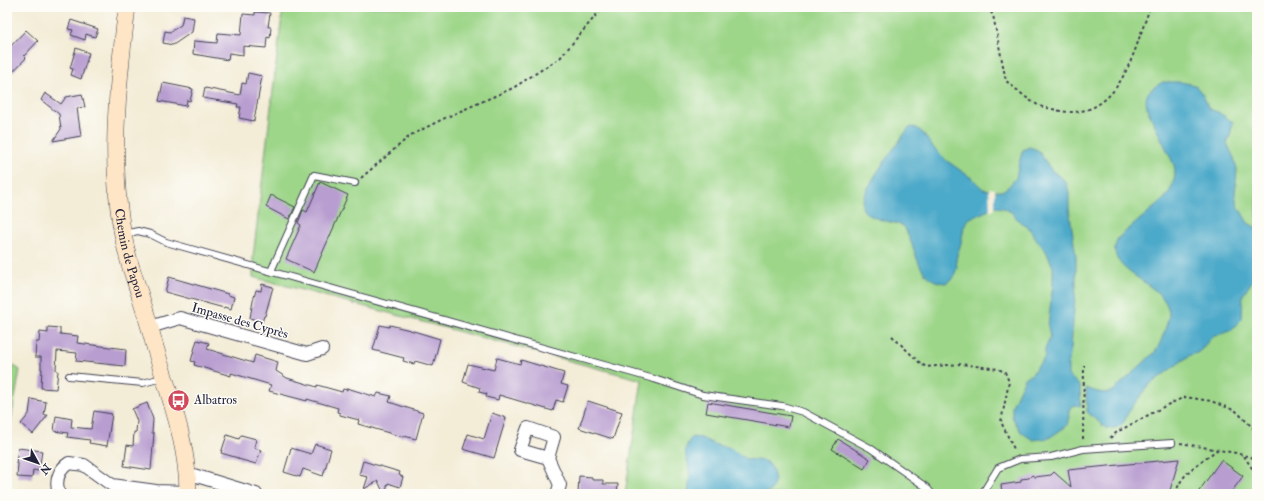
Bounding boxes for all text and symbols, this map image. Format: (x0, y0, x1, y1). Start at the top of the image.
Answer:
street label: Chemin de Papou (111, 208, 148, 300)
street label: Impasse des Cyprès (190, 300, 291, 344)
bus stop icon: Albatros (166, 387, 192, 413)
place label: Albatros (193, 392, 238, 408)
north arrow (18, 443, 58, 483)
text: N (36, 460, 54, 478)

